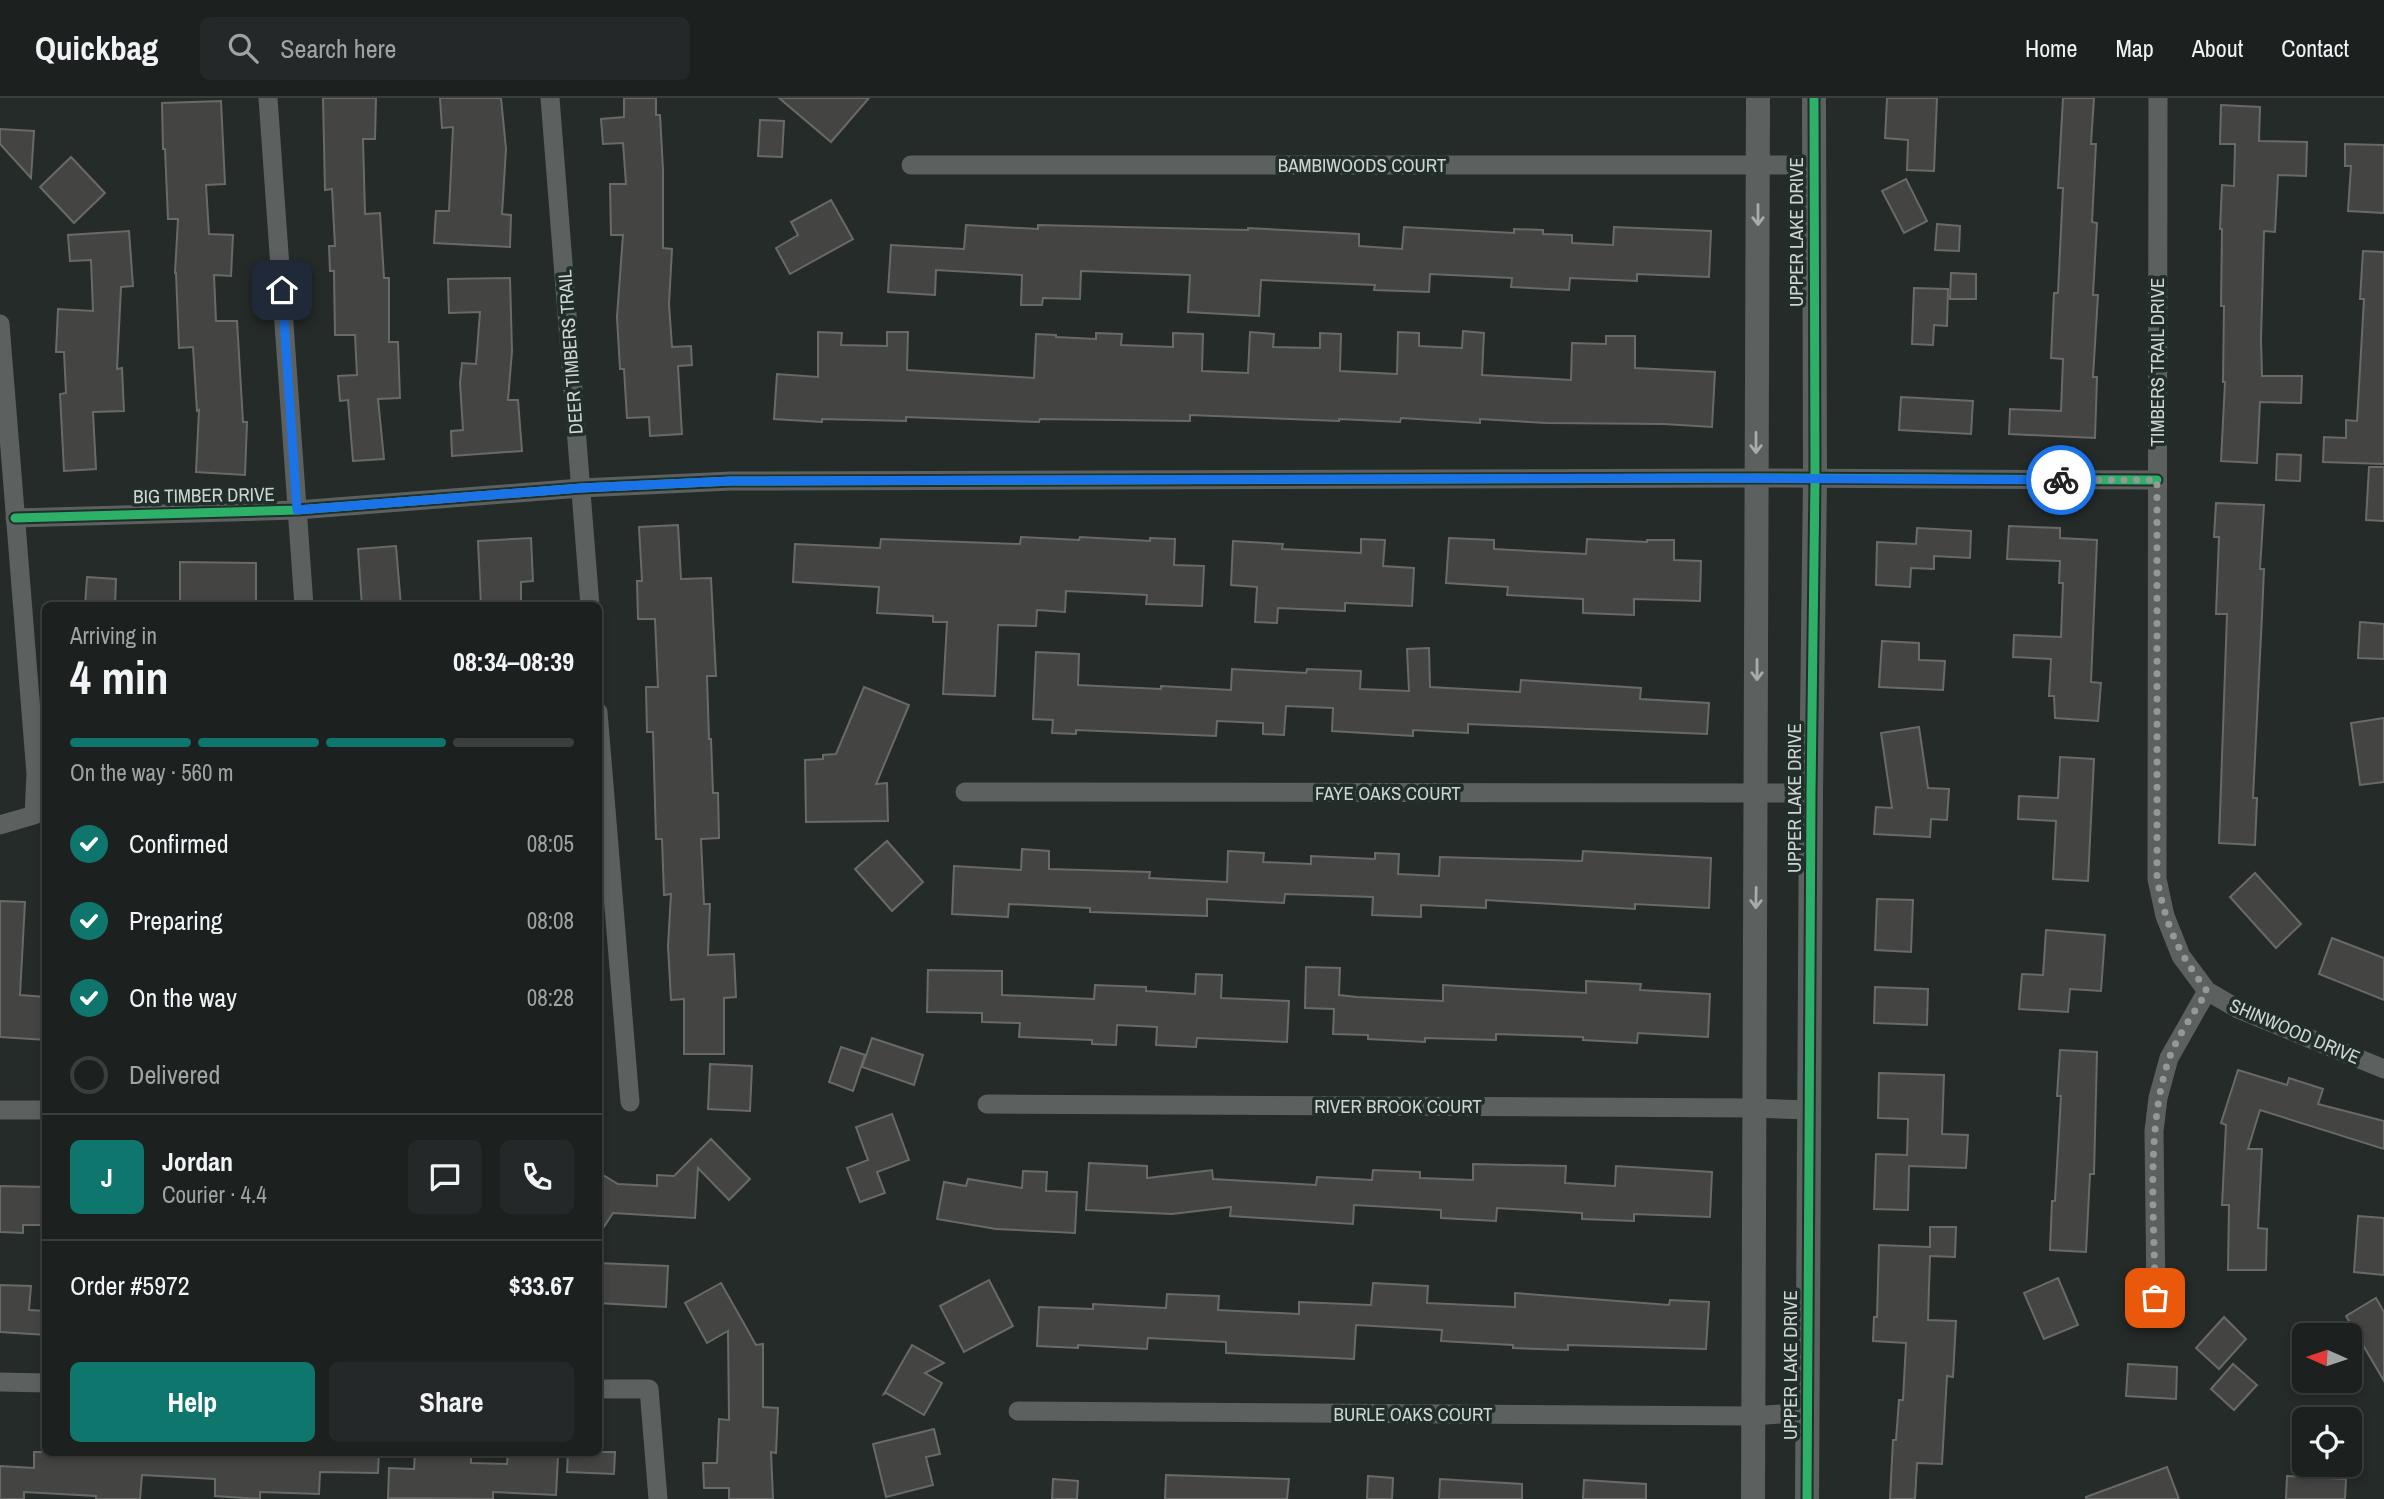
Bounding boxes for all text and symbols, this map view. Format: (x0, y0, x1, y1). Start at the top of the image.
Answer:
search box (200, 17, 690, 80)
text: Quickbag (35, 26, 158, 70)
icon: search (224, 29, 262, 67)
text: Search here (280, 31, 396, 66)
text: Home (2025, 32, 2077, 64)
text: Map (2115, 32, 2154, 64)
text: About (2192, 32, 2243, 64)
text: Contact (2281, 32, 2349, 64)
street label: BAMBIWOODS COURT (1278, 152, 1447, 178)
street label: UPPER LAKE DRIVE (1783, 157, 1809, 307)
one-way arrow (1751, 203, 1765, 226)
pin (252, 260, 312, 320)
street label: DEER TIMBERS TRAIL (551, 269, 589, 435)
icon: home (263, 271, 301, 309)
street label: TIMBERS TRAIL DRIVE (2144, 278, 2170, 446)
one-way arrow (1749, 431, 1763, 454)
courier (2026, 445, 2096, 515)
icon: bike (2042, 461, 2080, 499)
street label: BIG TIMBER DRIVE (133, 481, 275, 509)
text: Arriving in (70, 620, 157, 651)
text: 08:34–08:39 (453, 644, 574, 679)
text: 4 min (70, 646, 169, 708)
one-way arrow (1750, 658, 1764, 681)
street label: UPPER LAKE DRIVE (1781, 723, 1807, 873)
text: On the way · 560 m (70, 757, 234, 788)
street label: FAYE OAKS COURT (1315, 780, 1461, 806)
icon: check (70, 825, 108, 863)
text: Confirmed (129, 826, 229, 861)
text: 08:05 (527, 828, 574, 859)
one-way arrow (1749, 886, 1762, 909)
icon: check (70, 902, 108, 940)
text: Preparing (129, 903, 223, 938)
text: 08:08 (527, 905, 574, 936)
icon: check (70, 979, 108, 1017)
text: On the way (129, 980, 237, 1015)
text: 08:28 (527, 982, 574, 1013)
street label: SHINWOOD DRIVE (2226, 992, 2364, 1070)
text: Delivered (129, 1057, 220, 1092)
street label: RIVER BROOK COURT (1314, 1093, 1482, 1119)
button: chat (408, 1140, 482, 1214)
button: phone (500, 1140, 574, 1214)
text: Jordan (162, 1144, 233, 1179)
text: J (101, 1160, 113, 1195)
text: Courier · 4.4 (162, 1179, 267, 1210)
text: Order #5972 (70, 1268, 190, 1303)
text: $33.67 (509, 1268, 574, 1303)
pin (2125, 1268, 2185, 1328)
icon: bag (2136, 1279, 2174, 1317)
street label: UPPER LAKE DRIVE (1777, 1290, 1803, 1440)
north arrow (2292, 1323, 2362, 1393)
map controls (2292, 1323, 2362, 1477)
button: Help (70, 1362, 315, 1442)
button: Share (329, 1362, 574, 1442)
street label: BURLE OAKS COURT (1333, 1401, 1493, 1427)
button: locate (2292, 1407, 2362, 1477)

